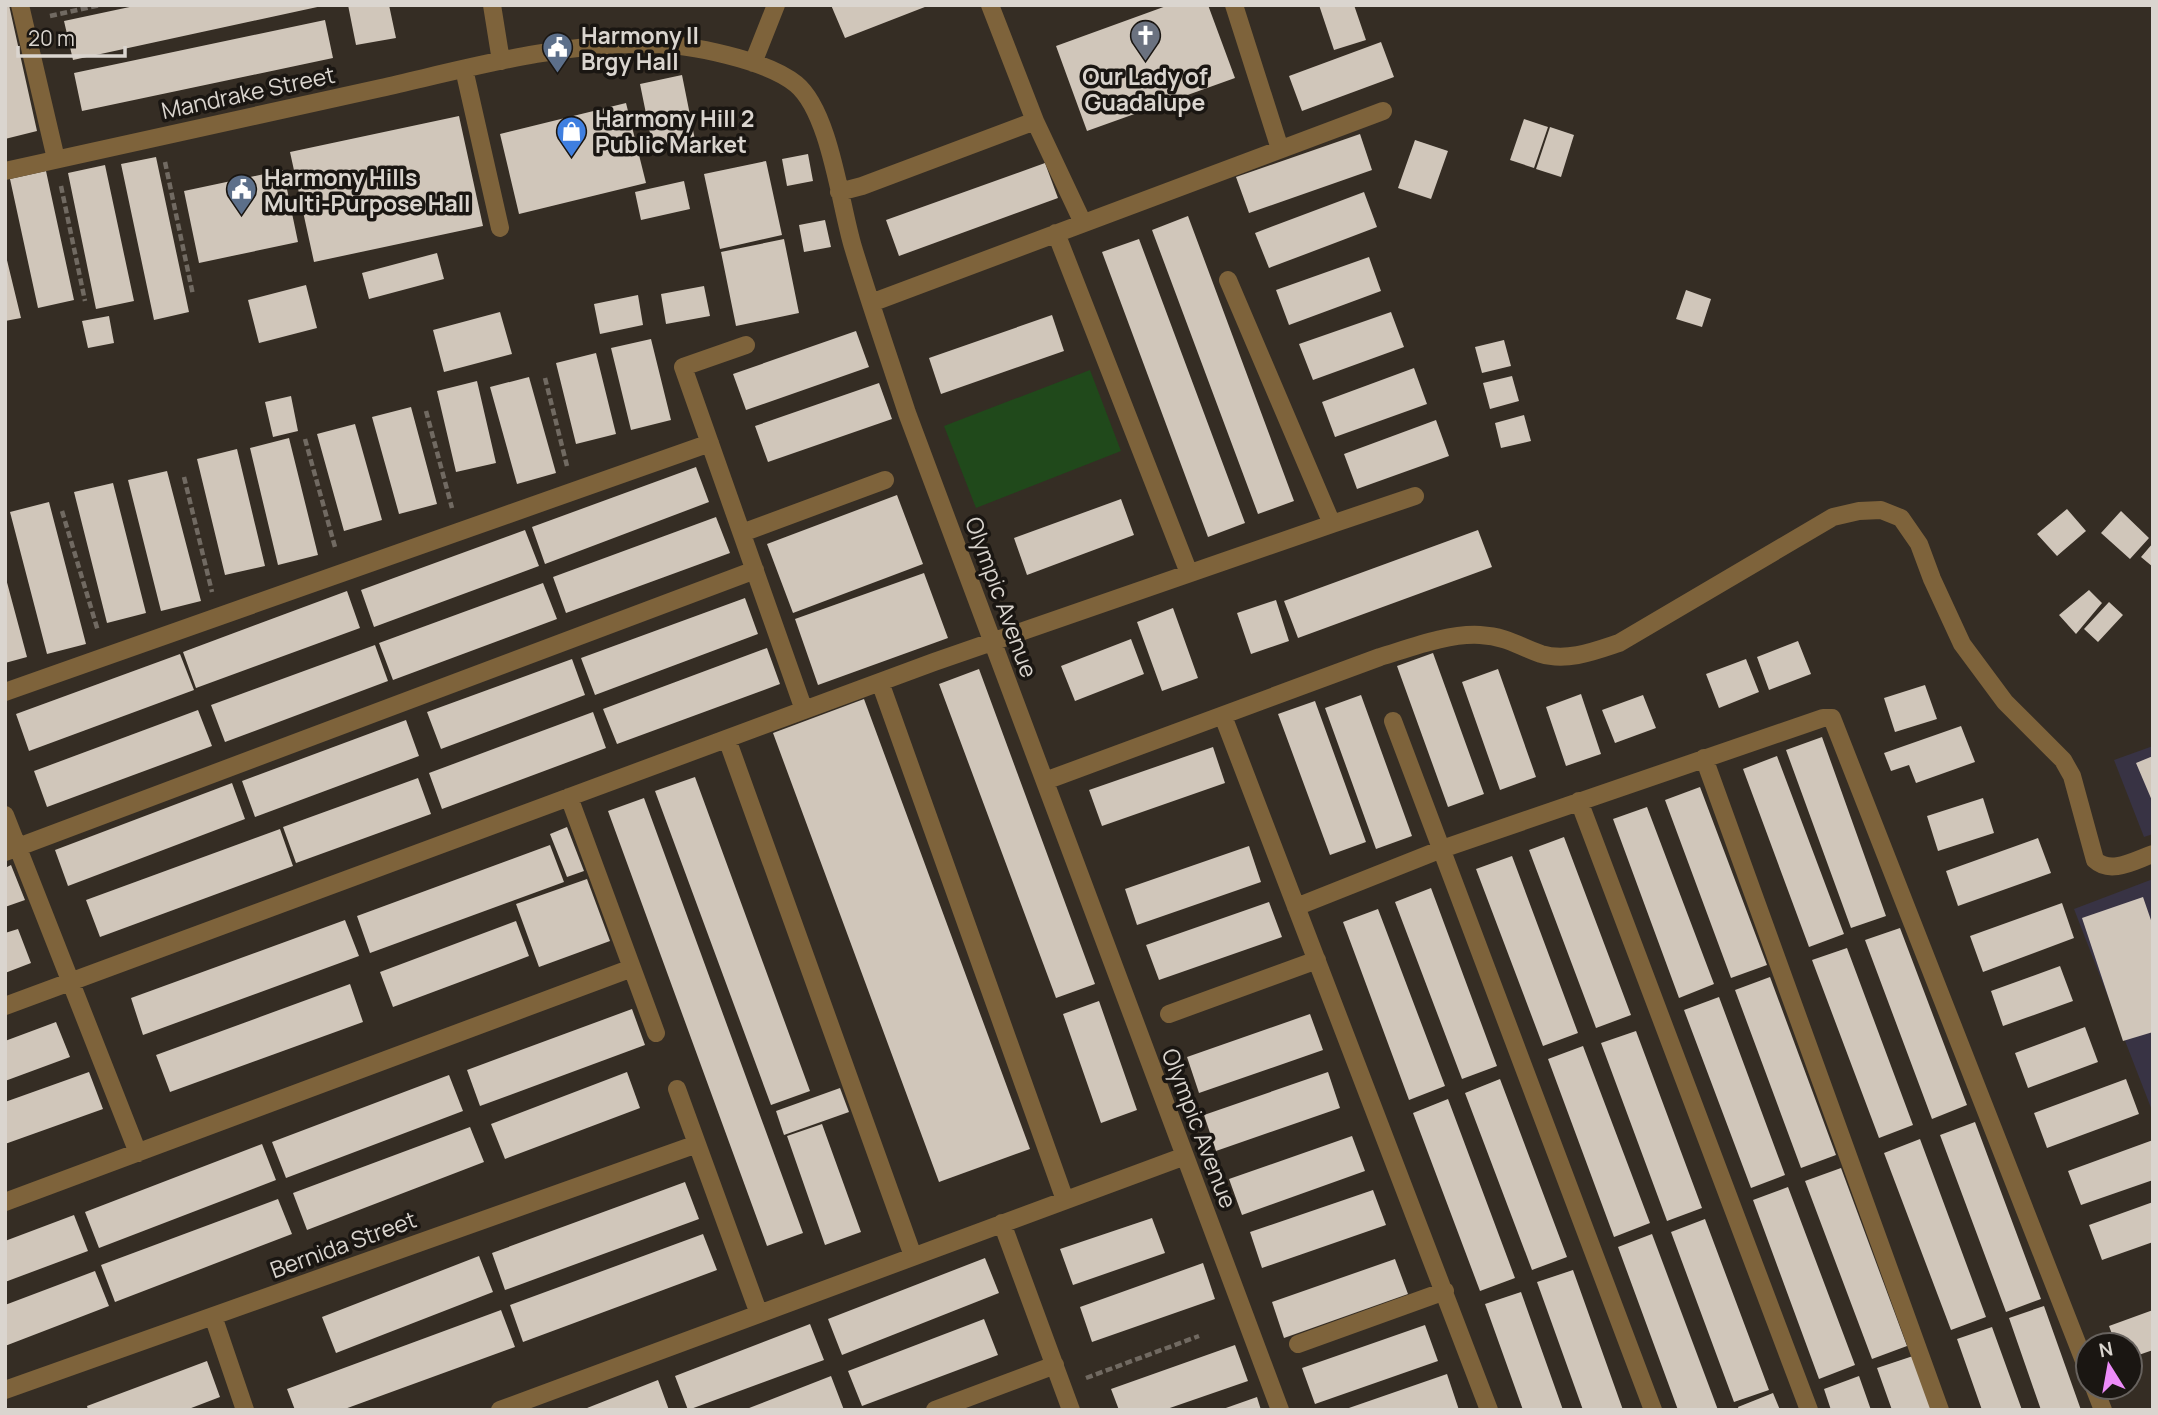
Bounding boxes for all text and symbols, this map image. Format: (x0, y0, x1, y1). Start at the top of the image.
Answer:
scale bar (18, 14, 124, 58)
church icon: Our Lady of Guadalupe (1128, 18, 1162, 62)
place label: Harmony II Brgy Hall (581, 19, 699, 77)
text: 20 m (28, 24, 75, 52)
public building icon: Harmony II Brgy Hall (541, 31, 575, 75)
street label: Mandrake Street (158, 58, 338, 126)
place label: Our Lady of Guadalupe (1082, 60, 1208, 118)
place label: Harmony Hill 2 Public Market (595, 102, 754, 160)
shop icon: Harmony Hill 2 Public Market (555, 114, 589, 158)
place label: Harmony Hills Multi-Purpose Hall (264, 161, 471, 219)
public building icon: Harmony Hills Multi-Purpose Hall (224, 173, 258, 217)
street label: Olympic Avenue (958, 512, 1046, 682)
street label: Olympic Avenue (1155, 1044, 1245, 1212)
street label: Bernida Street (265, 1203, 421, 1285)
north arrow (2074, 1331, 2144, 1401)
text: N (2097, 1335, 2115, 1363)

